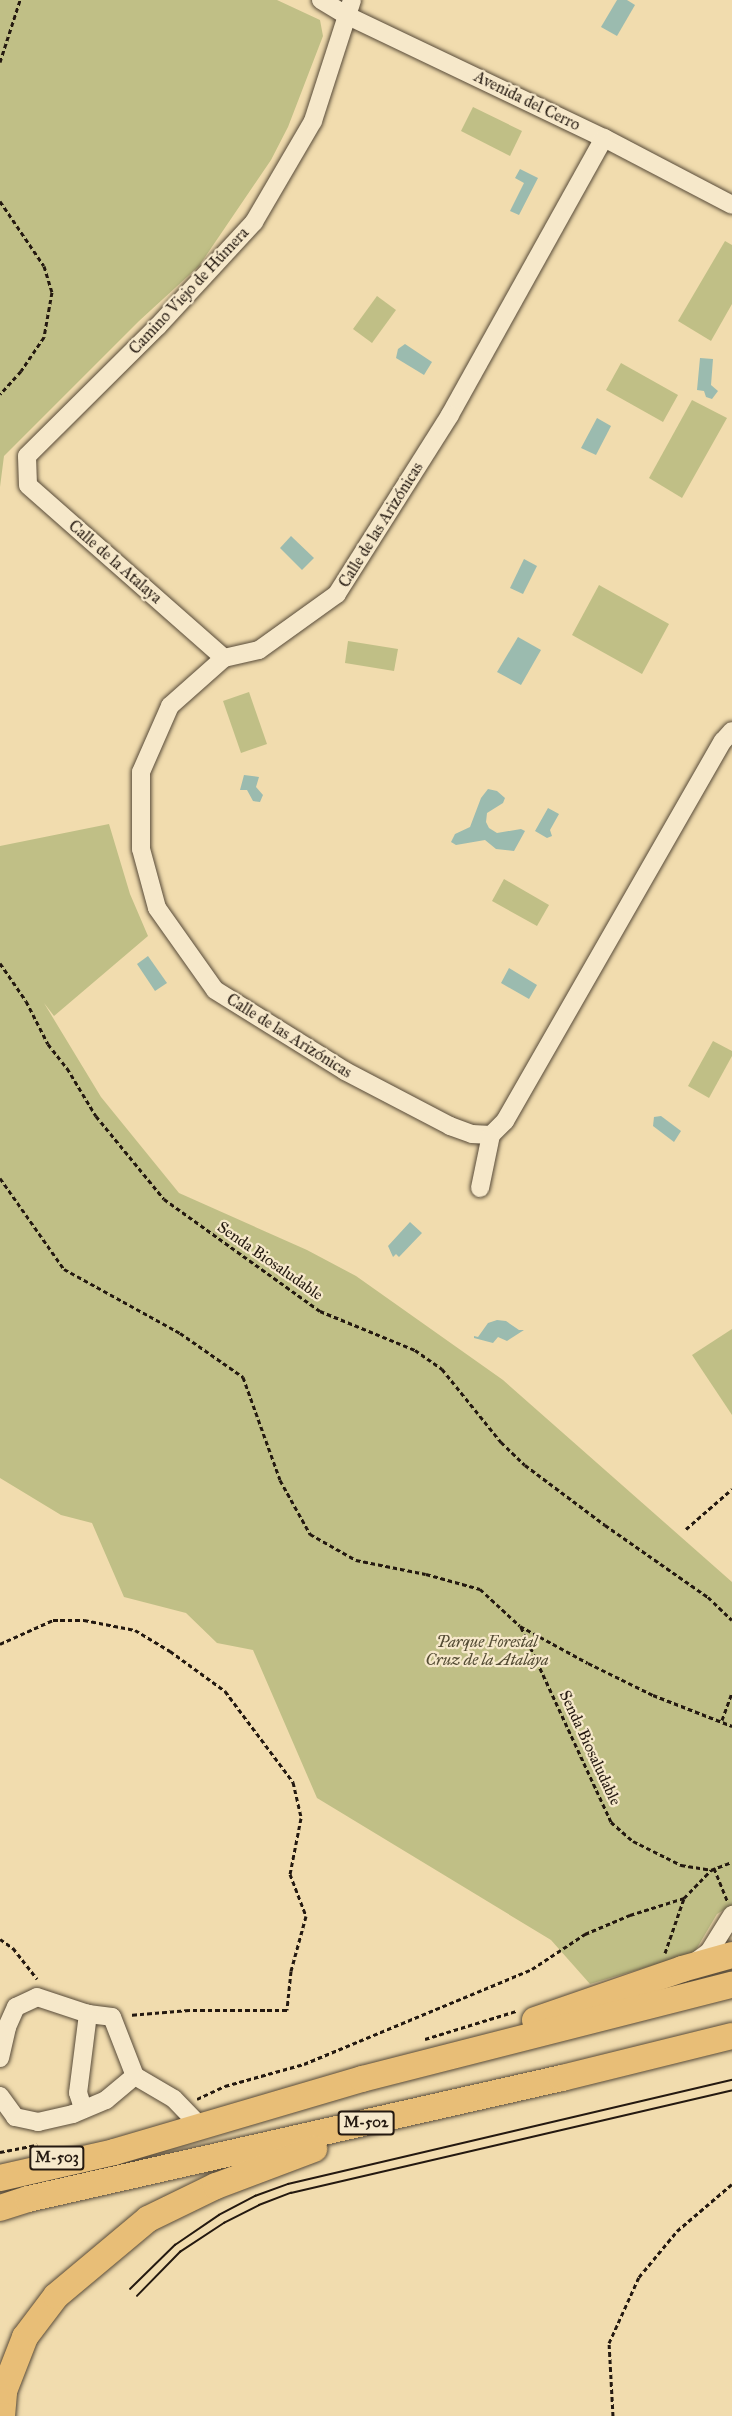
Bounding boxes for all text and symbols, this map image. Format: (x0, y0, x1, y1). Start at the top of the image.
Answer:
street label: Avenida del Cerro (471, 67, 583, 135)
street label: Camino Viejo de Húmera (125, 224, 253, 358)
street label: Calle de las Arizónicas (335, 459, 427, 591)
street label: Calle de la Atalaya (64, 516, 166, 608)
street label: Calle de las Arizónicas (223, 990, 355, 1082)
street label: Senda Biosaludable (213, 1217, 327, 1305)
park label: Parque Forestal Cruz de la Atalaya (425, 1632, 549, 1670)
street label: Senda Biosaludable (555, 1688, 625, 1808)
road number: M-502 (338, 2111, 394, 2135)
road number: M-503 (28, 2146, 86, 2170)

